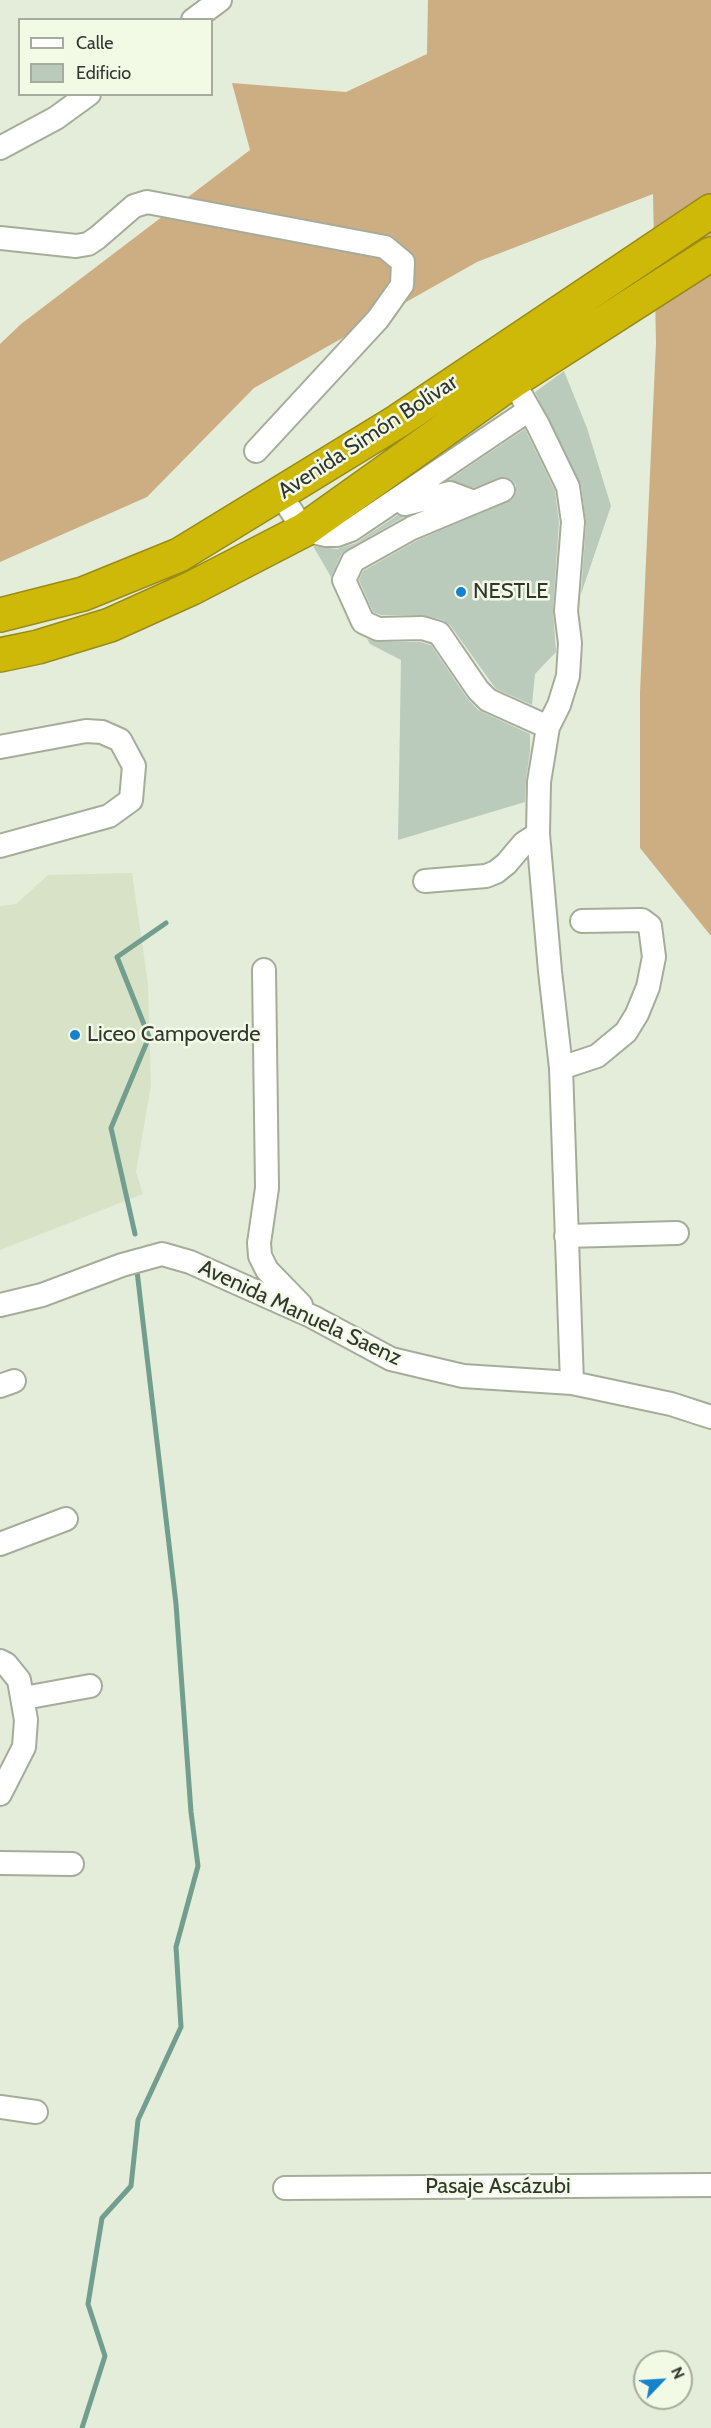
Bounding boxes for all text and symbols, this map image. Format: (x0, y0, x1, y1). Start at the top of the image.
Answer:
legend (18, 18, 213, 96)
text: Calle (76, 32, 113, 54)
text: Edificio (76, 62, 131, 84)
street label: Avenida Simón Bolívar (273, 369, 463, 505)
place label: NESTLE (473, 579, 548, 605)
marker: NESTLE (454, 585, 468, 599)
place label: Liceo Campoverde (87, 1022, 260, 1048)
marker: Liceo Campoverde (68, 1028, 82, 1042)
street label: Avenida Manuela Saenz (194, 1254, 406, 1372)
street label: Pasaje Ascázubi (425, 2174, 571, 2200)
north arrow (633, 2350, 693, 2410)
text: N (667, 2364, 689, 2382)

